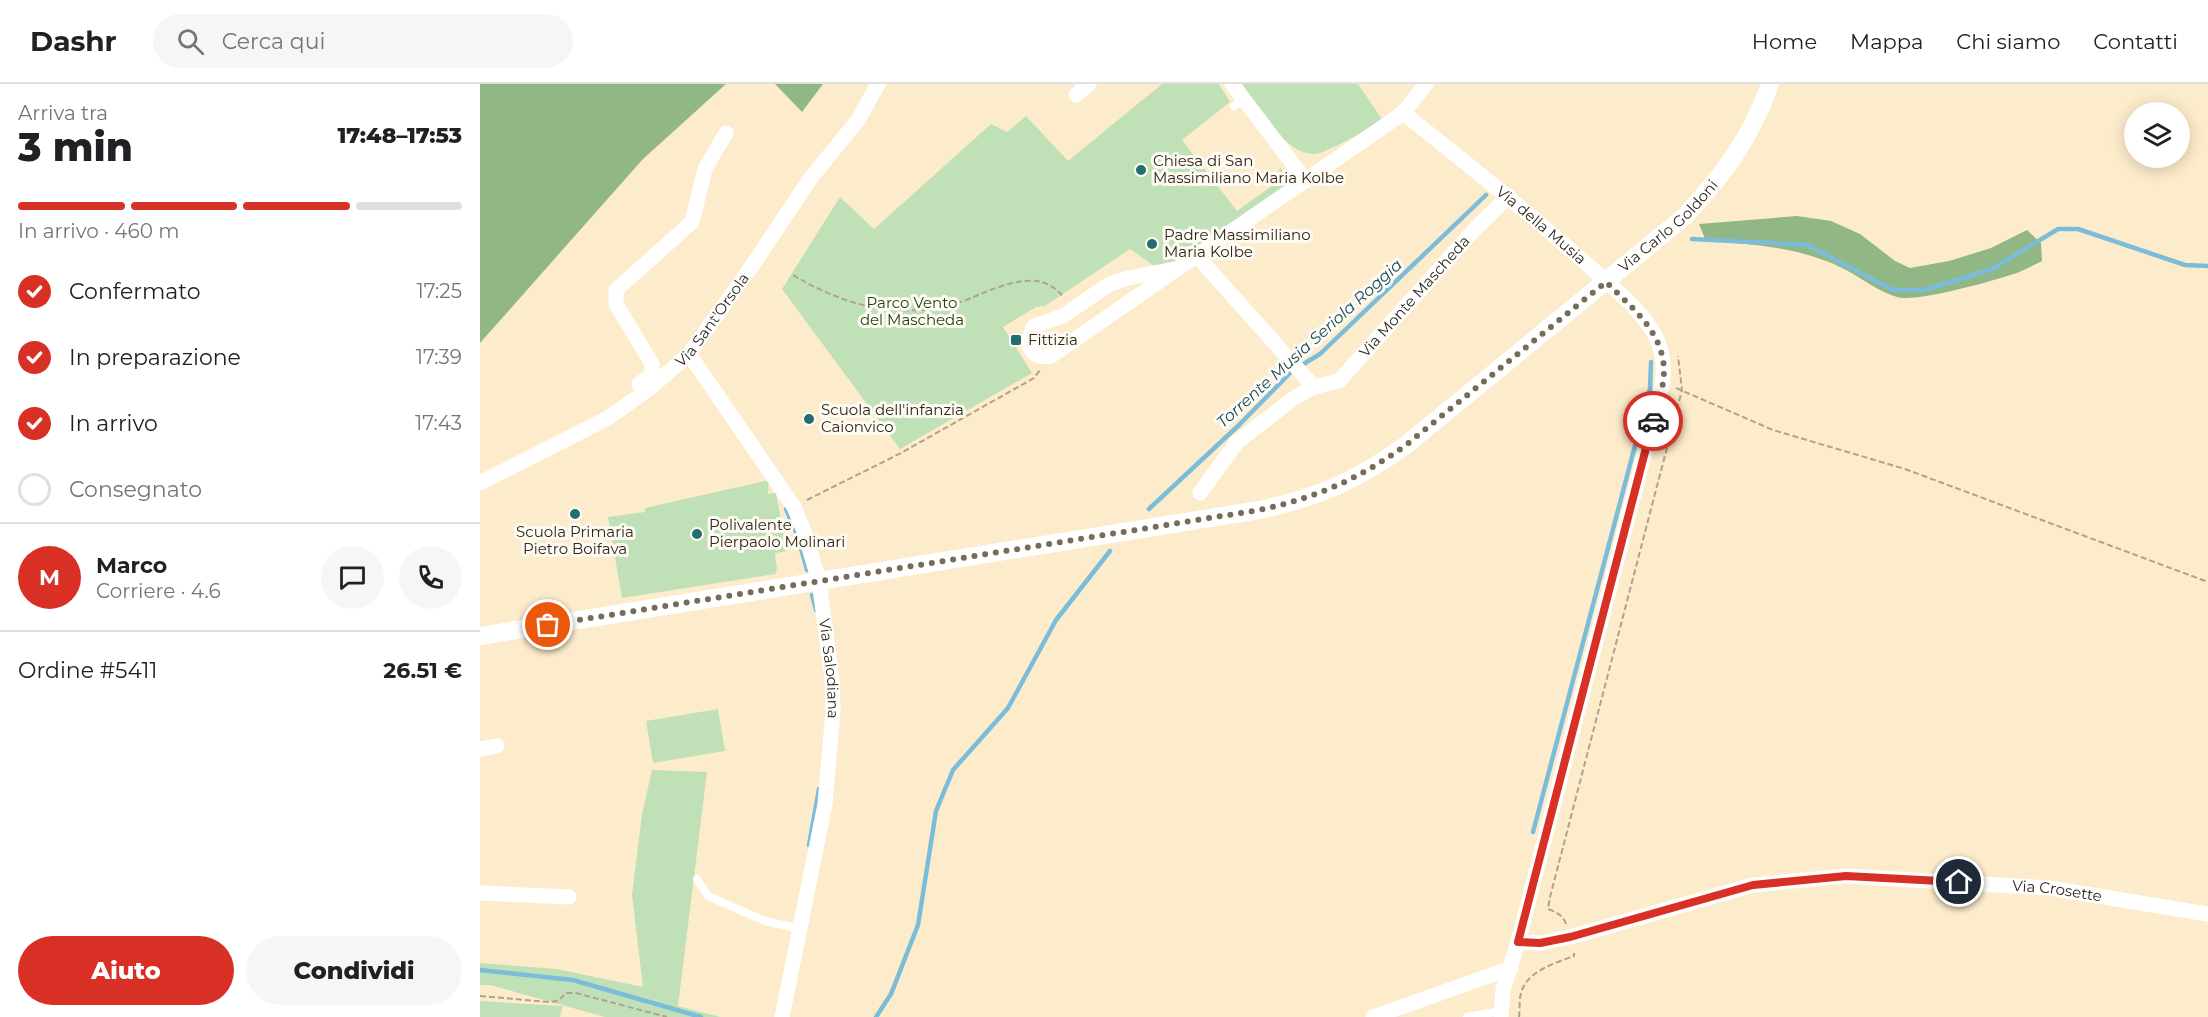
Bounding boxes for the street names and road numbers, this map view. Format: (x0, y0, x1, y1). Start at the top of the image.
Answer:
street label: Via Carlo Goldoni (1614, 176, 1722, 276)
street label: Via della Musia (1493, 182, 1590, 268)
street label: Via Monte Mascheda (1355, 231, 1474, 361)
street label: Via Sant'Orsola (671, 269, 753, 371)
street label: Via Salodiana (815, 617, 843, 720)
street label: Via Crosette (2012, 876, 2103, 905)

